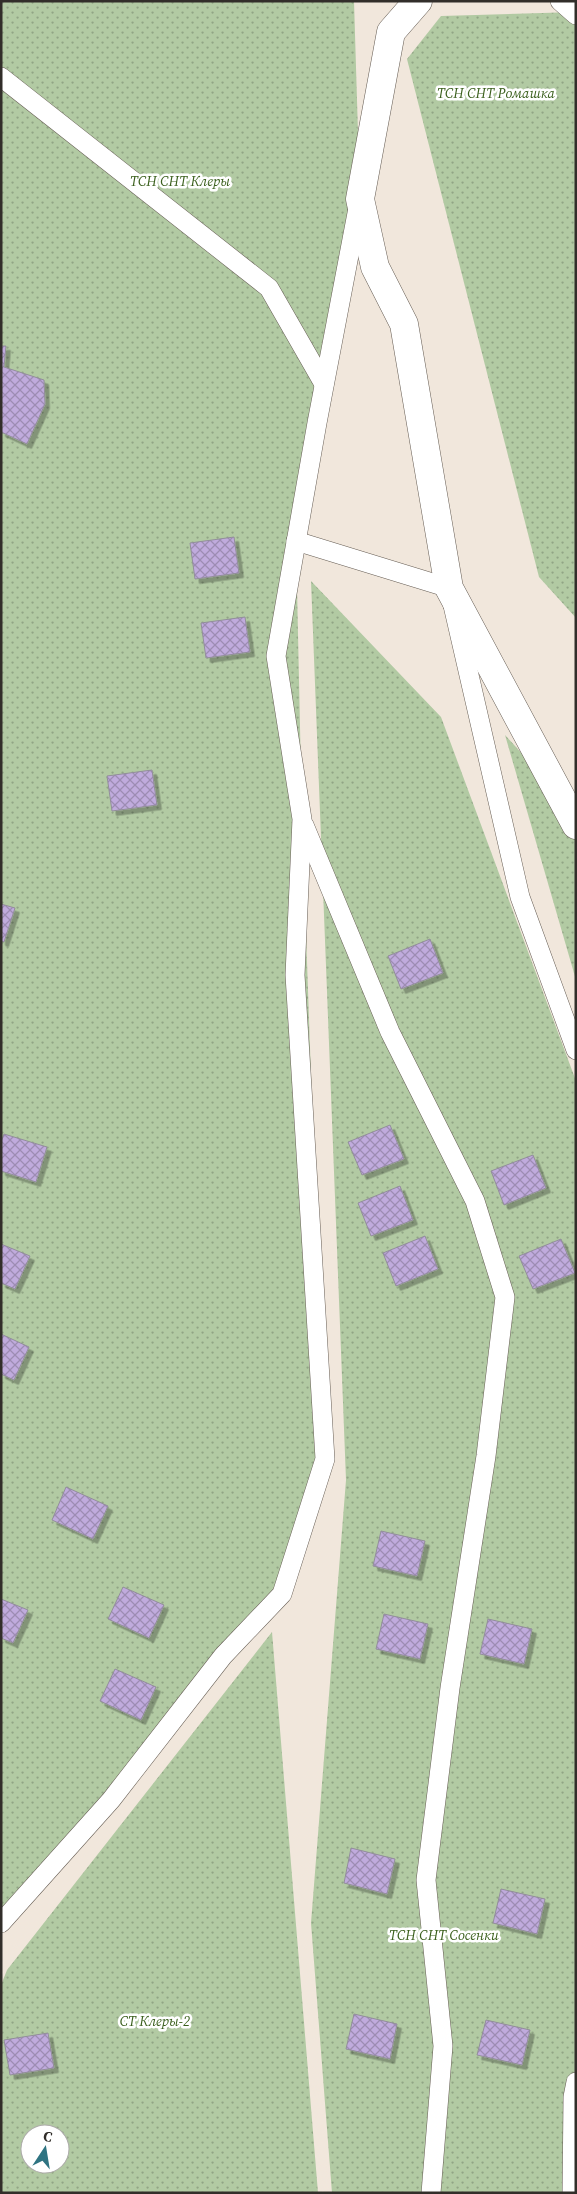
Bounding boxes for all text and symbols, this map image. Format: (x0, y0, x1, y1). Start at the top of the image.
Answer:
park label: ТСН СНТ Ромашка (437, 83, 556, 103)
park label: ТСН СНТ Клеры (130, 171, 230, 191)
park label: ТСН СНТ Сосенки (389, 1925, 499, 1945)
park label: СТ Клеры-2 (120, 2011, 190, 2031)
north arrow (20, 2124, 70, 2174)
text: С (41, 2126, 54, 2147)

